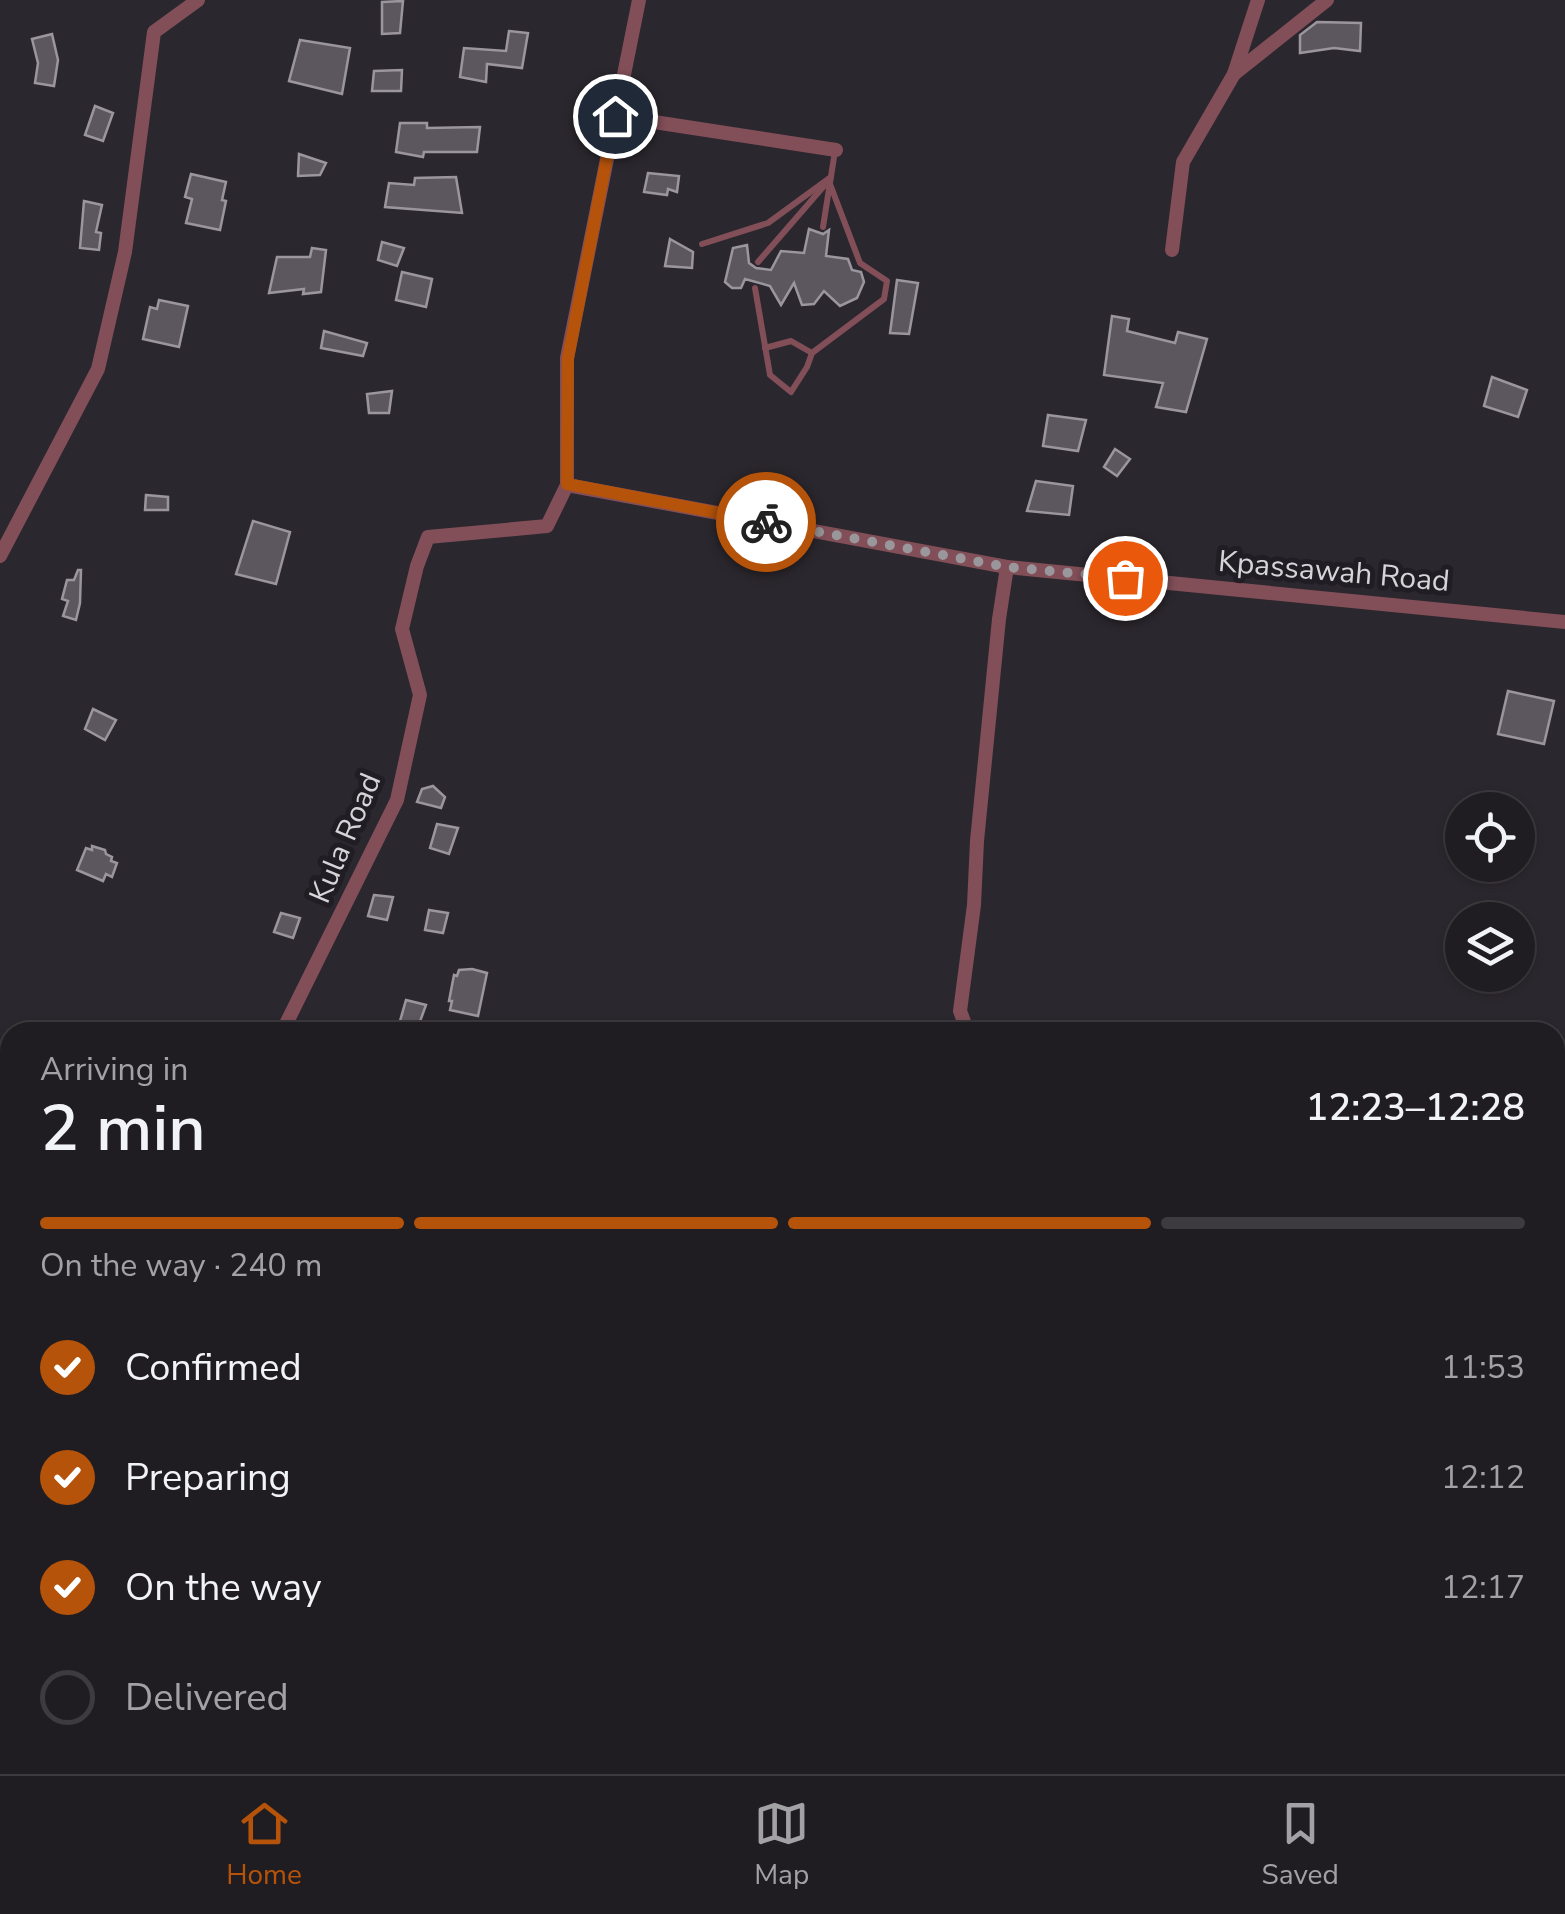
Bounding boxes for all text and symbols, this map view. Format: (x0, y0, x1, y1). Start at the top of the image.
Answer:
pin (573, 74, 658, 159)
icon: home (588, 89, 643, 144)
courier (716, 472, 816, 572)
icon: bike (739, 495, 794, 550)
pin (1083, 536, 1168, 621)
street label: Kpassawah Road (1217, 541, 1451, 602)
icon: bag (1098, 551, 1153, 606)
street label: Kula Road (300, 767, 391, 910)
map controls (1445, 792, 1535, 992)
button: locate (1445, 792, 1535, 882)
button: layers (1445, 902, 1535, 992)
text: Arriving in (40, 1048, 188, 1091)
text: 12:23–12:28 (1306, 1082, 1525, 1133)
text: 2 min (40, 1084, 206, 1173)
text: On the way · 240 m (40, 1244, 322, 1287)
icon: check (40, 1340, 95, 1395)
text: Confirmed (125, 1342, 302, 1393)
text: 11:53 (1441, 1346, 1525, 1389)
icon: check (40, 1450, 95, 1505)
text: Preparing (125, 1452, 291, 1503)
text: 12:12 (1441, 1456, 1525, 1499)
icon: check (40, 1560, 95, 1615)
text: On the way (125, 1562, 321, 1613)
text: 12:17 (1441, 1566, 1525, 1609)
text: Delivered (125, 1672, 289, 1723)
tab: Home (226, 1796, 302, 1894)
tab: Map (754, 1796, 809, 1894)
tab: Saved (1261, 1796, 1339, 1894)

